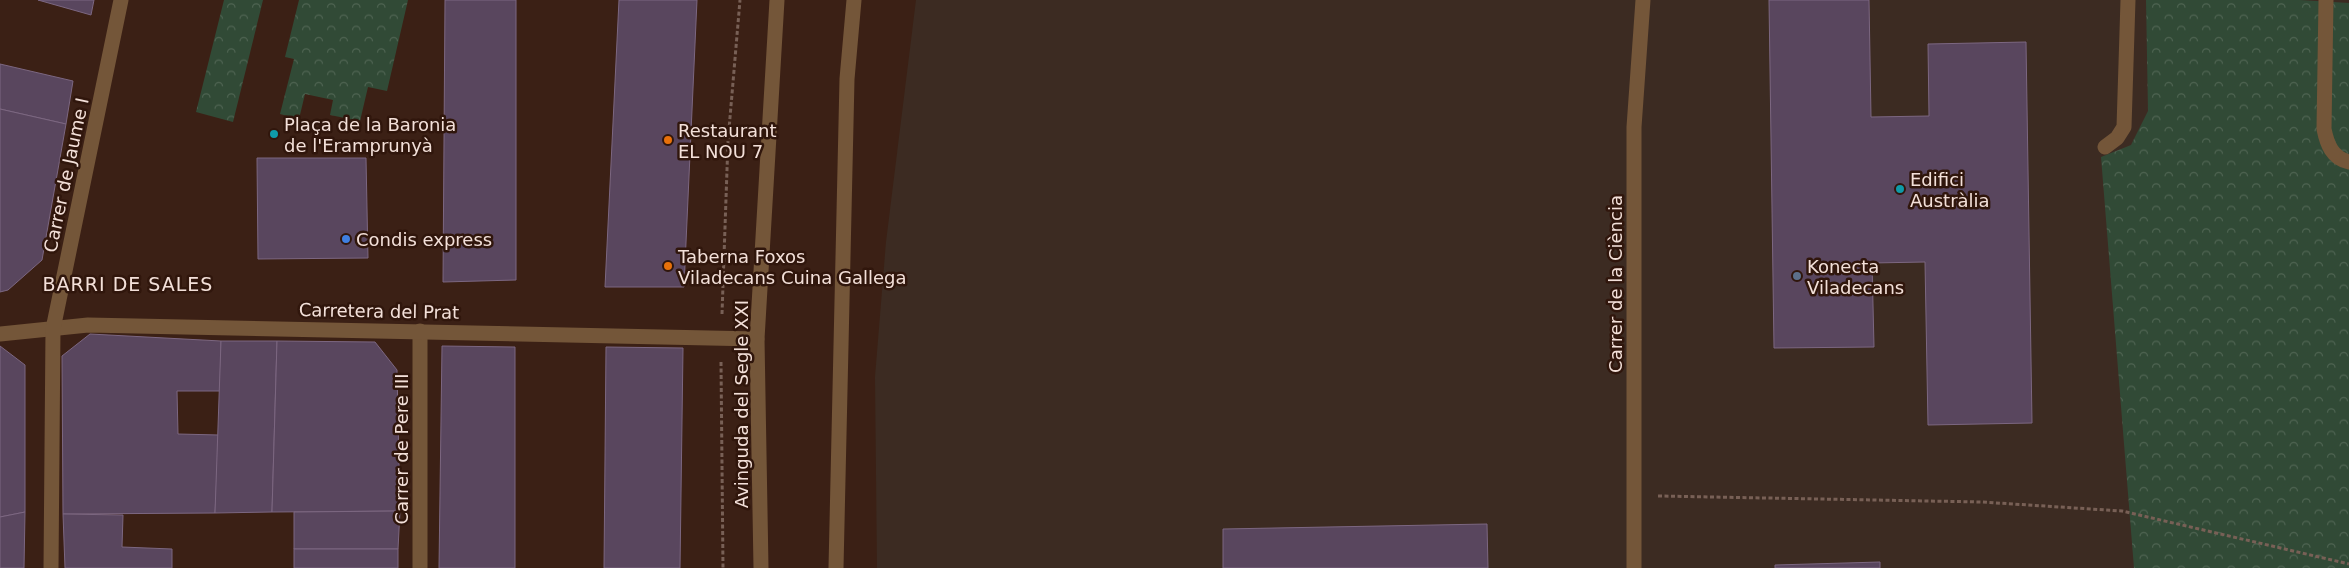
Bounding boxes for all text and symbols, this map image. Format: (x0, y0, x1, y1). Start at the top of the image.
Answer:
street label: Carrer de Jaume I (39, 96, 93, 254)
place label: Plaça de la Baronia de l'Eramprunyà (284, 114, 456, 156)
place label: Restaurant EL NOU 7 (678, 120, 777, 162)
marker: Plaça de la Baronia de l'Eramprunyà (268, 128, 280, 140)
marker: Restaurant EL NOU 7 (662, 134, 674, 146)
place label: Edifici Austràlia (1910, 169, 1990, 211)
marker: Edifici Austràlia (1894, 183, 1906, 195)
street label: Carrer de la Ciència (1605, 195, 1626, 373)
place label: Condis express (356, 229, 492, 250)
marker: Condis express (340, 233, 352, 245)
place label: Taberna Foxos Viladecans Cuina Gallega (677, 246, 907, 288)
place label: Konecta Viladecans (1807, 256, 1904, 298)
marker: Taberna Foxos Viladecans Cuina Gallega (662, 260, 674, 272)
marker: Konecta Viladecans (1791, 270, 1803, 282)
district label: BARRI DE SALES (43, 273, 213, 295)
street label: Carretera del Prat (299, 299, 459, 323)
street label: Avinguda del Segle XXI (731, 300, 752, 508)
street label: Carrer de Pere III (391, 373, 412, 525)

